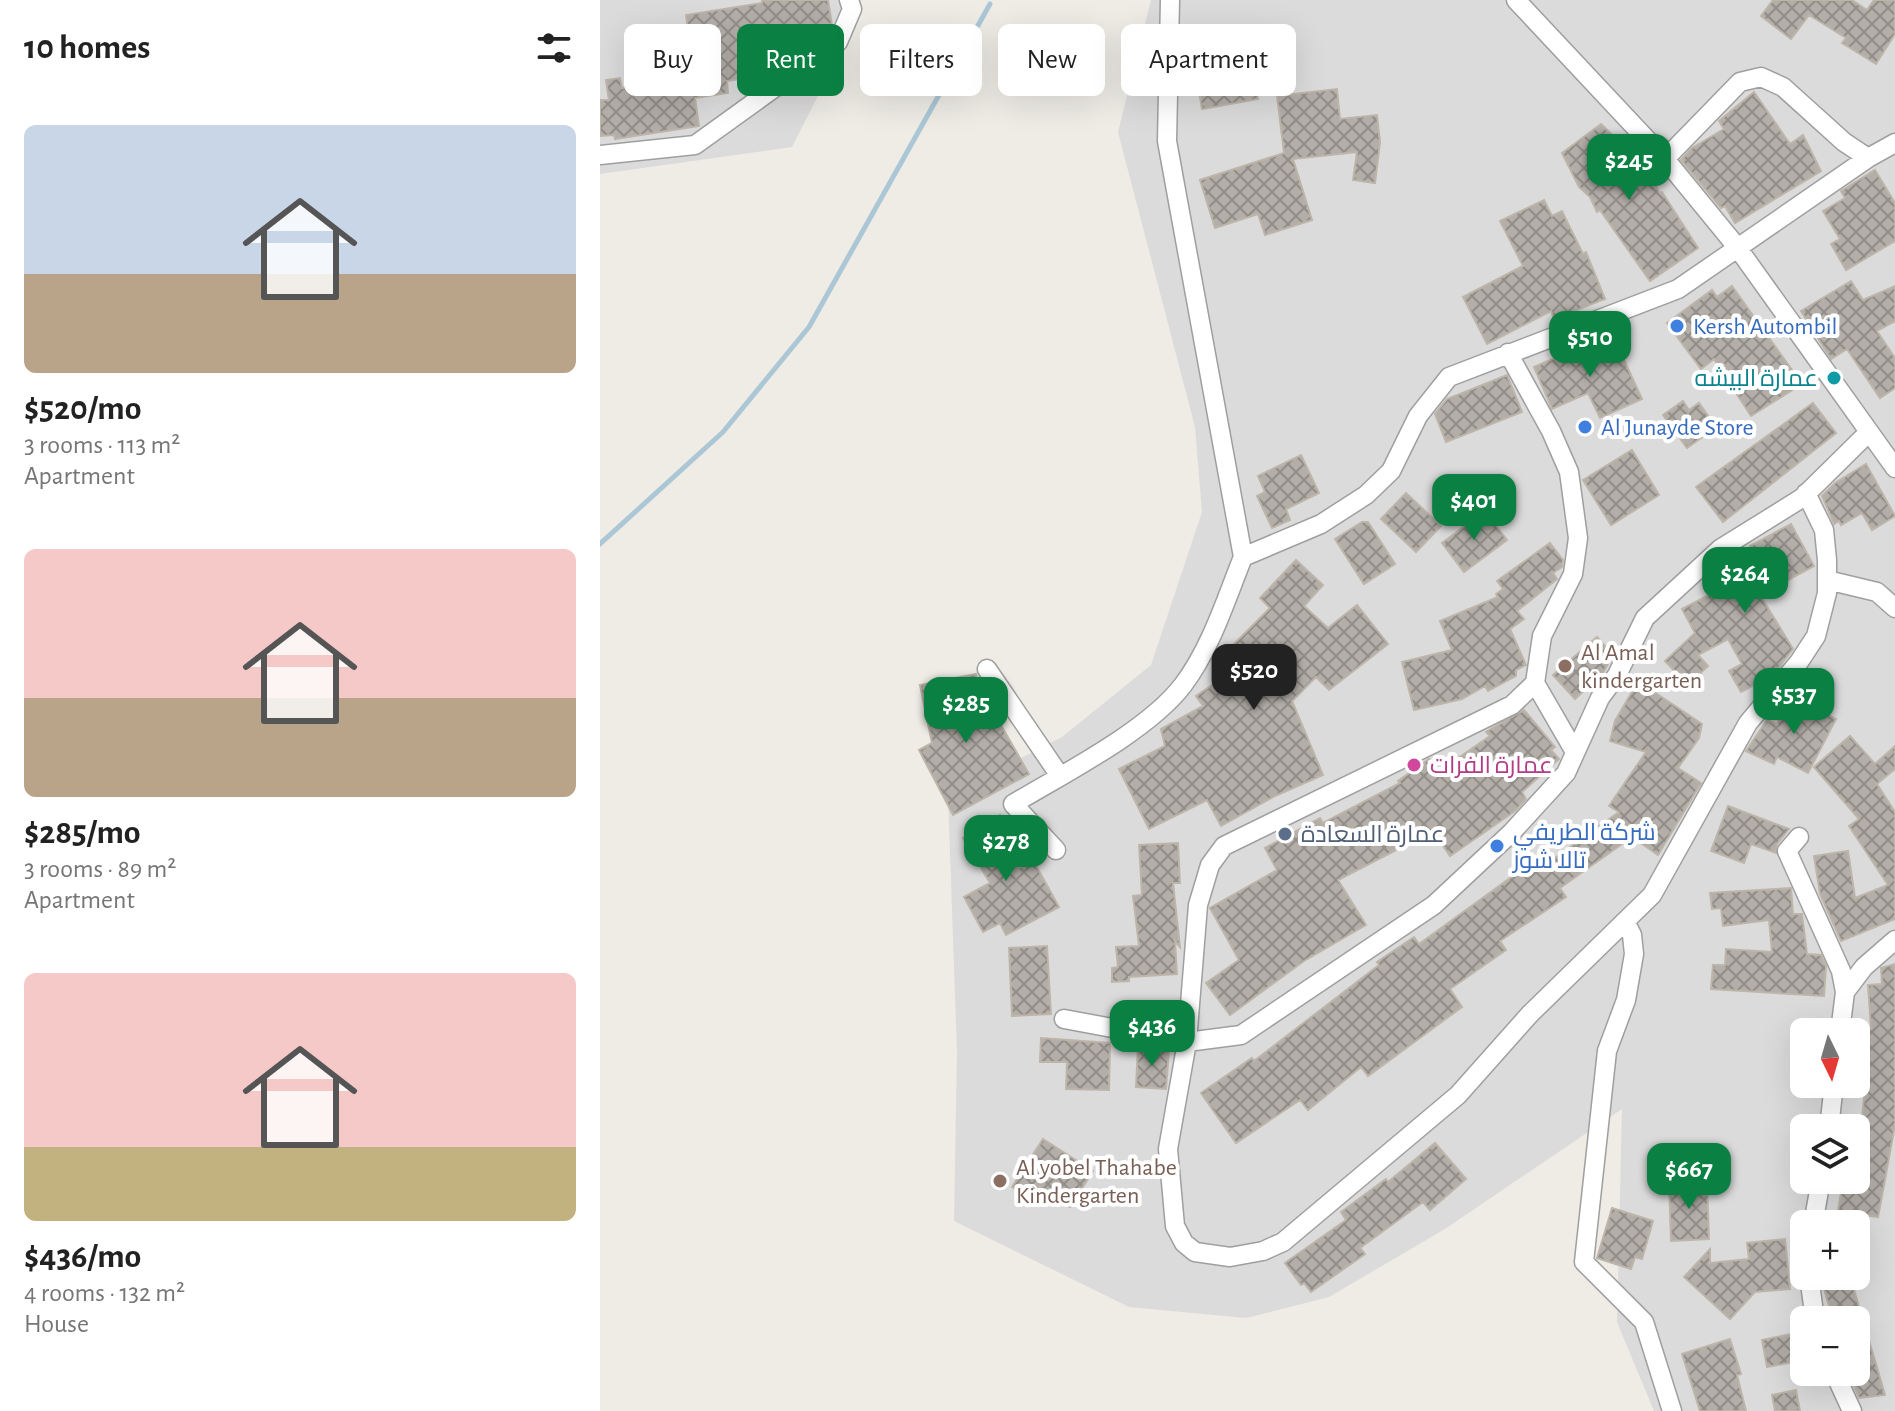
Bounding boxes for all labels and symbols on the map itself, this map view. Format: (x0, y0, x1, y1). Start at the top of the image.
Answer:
pin: $245 (1582, 134, 1676, 202)
pin: $510 (1543, 311, 1637, 379)
place label: Kersh Autombil (1693, 315, 1837, 339)
marker: Kersh Autombil (1668, 317, 1686, 335)
place label: عمارة البيشه (1695, 366, 1818, 391)
marker: عمارة البيشه (1825, 369, 1843, 387)
place label: Al Junayde Store (1601, 416, 1753, 440)
marker: Al Junayde Store (1576, 418, 1594, 436)
pin: $401 (1427, 474, 1521, 542)
pin: $264 (1698, 547, 1792, 615)
place label: Al Amal kindergarten (1581, 641, 1702, 693)
pin: $520 (1207, 644, 1301, 712)
marker: Al Amal kindergarten (1556, 657, 1574, 675)
pin: $537 (1747, 668, 1841, 736)
pin: $285 (919, 677, 1013, 745)
place label: عمارة الفرات (1430, 754, 1553, 778)
marker: عمارة الفرات (1405, 756, 1423, 774)
pin: $278 (959, 815, 1053, 883)
place label: شركة الطريفي تالا شوز (1511, 820, 1656, 873)
place label: عمارة السعادة (1301, 823, 1444, 847)
marker: عمارة السعادة (1276, 825, 1294, 843)
marker: شركة الطريفي تالا شوز (1488, 837, 1506, 855)
pin: $436 (1105, 1000, 1199, 1068)
north arrow (1790, 1018, 1870, 1098)
pin: $667 (1642, 1143, 1736, 1211)
place label: Al yobel Thahabe Kindergarten (1016, 1156, 1177, 1208)
marker: Al yobel Thahabe Kindergarten (991, 1172, 1009, 1190)

